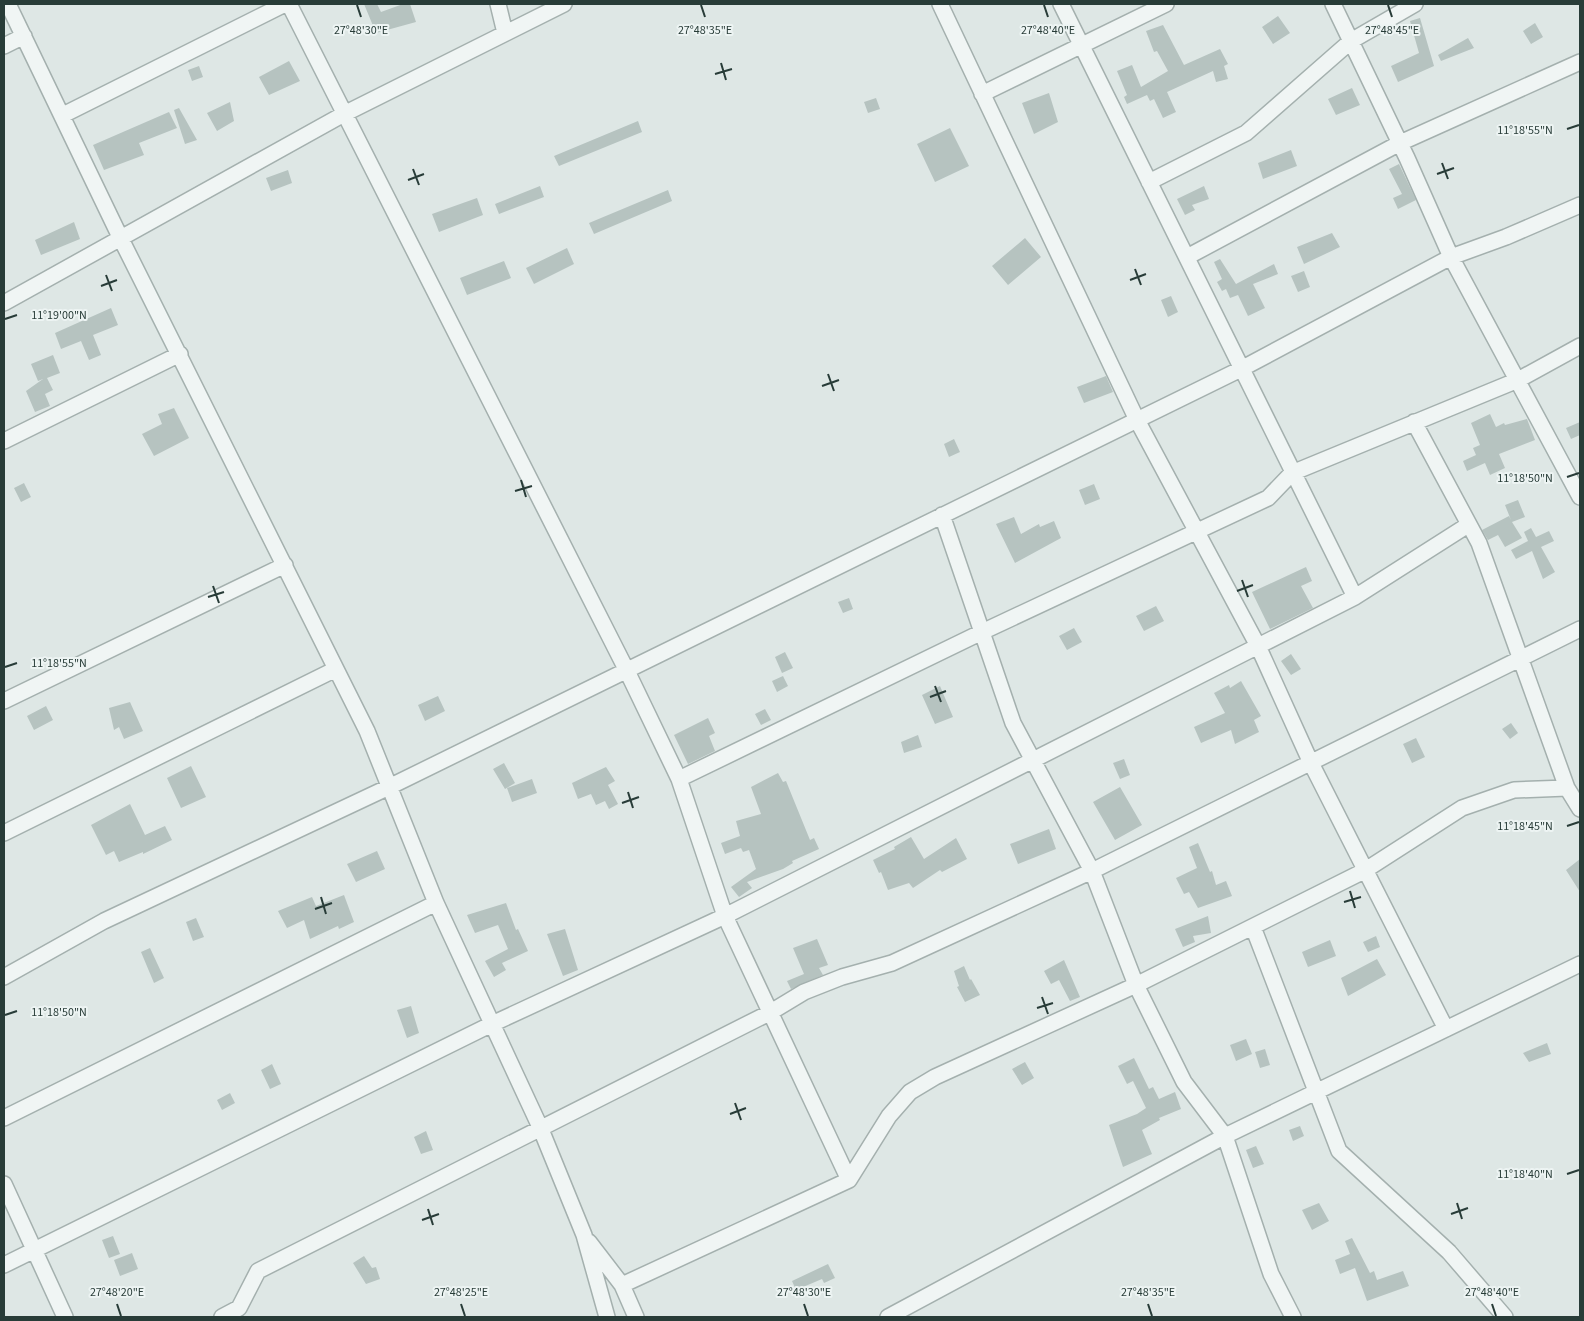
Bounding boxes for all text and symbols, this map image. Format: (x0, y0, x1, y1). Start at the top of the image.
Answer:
text: 27°48'30"E (334, 22, 388, 39)
text: 27°48'35"E (678, 22, 732, 39)
text: 27°48'40"E (1021, 22, 1075, 39)
text: 27°48'45"E (1365, 22, 1419, 39)
text: 11°18'55"N (1497, 122, 1553, 139)
text: 11°19'00"N (31, 307, 87, 324)
text: 11°18'50"N (1497, 470, 1553, 487)
text: 11°18'55"N (31, 655, 87, 672)
text: 11°18'45"N (1497, 818, 1553, 835)
text: 11°18'50"N (31, 1004, 87, 1021)
text: 11°18'40"N (1497, 1166, 1553, 1183)
text: 27°48'20"E (90, 1284, 144, 1301)
text: 27°48'25"E (434, 1284, 488, 1301)
text: 27°48'30"E (777, 1284, 831, 1301)
text: 27°48'35"E (1121, 1284, 1175, 1301)
text: 27°48'40"E (1465, 1284, 1519, 1301)

